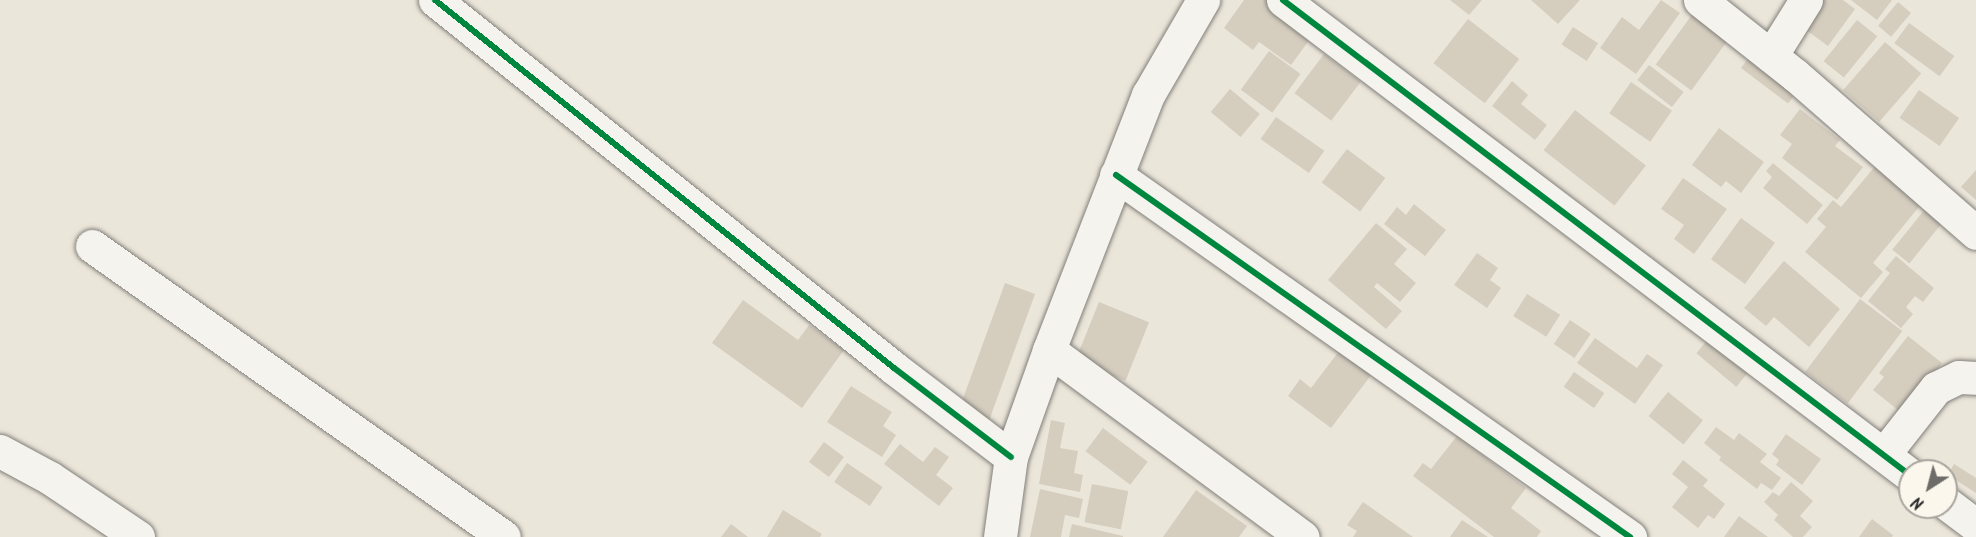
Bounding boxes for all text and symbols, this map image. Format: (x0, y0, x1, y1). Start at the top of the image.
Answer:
north arrow (1898, 459, 1958, 519)
text: N (1907, 489, 1930, 515)

